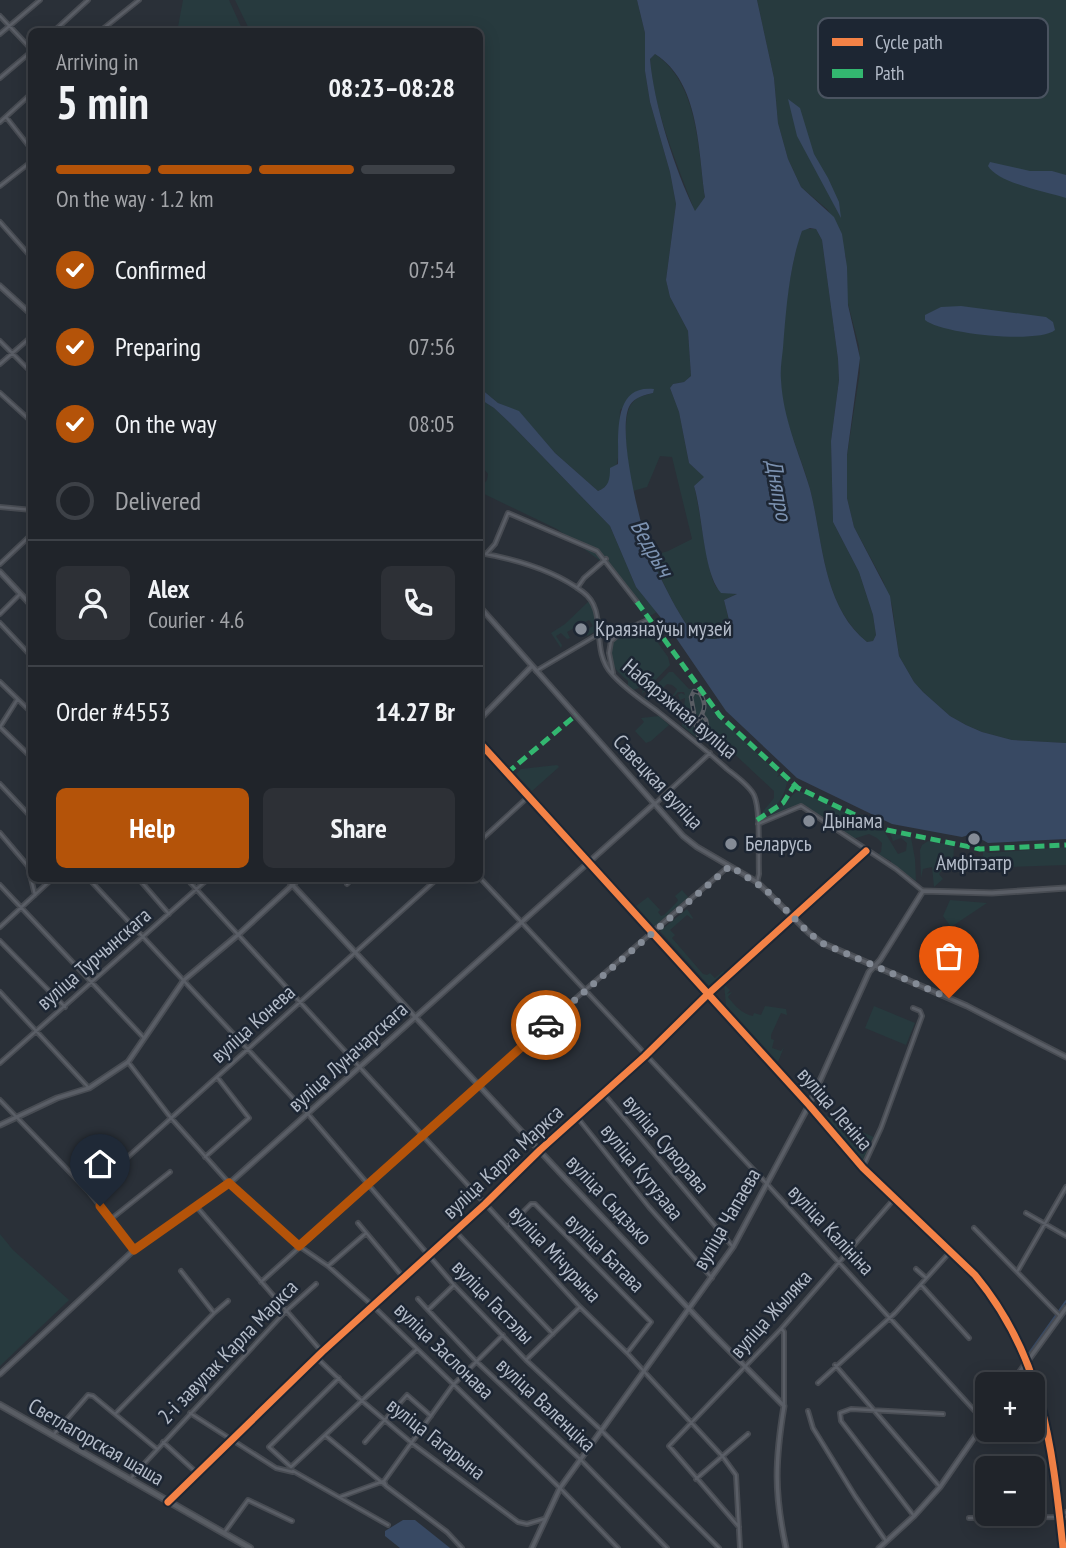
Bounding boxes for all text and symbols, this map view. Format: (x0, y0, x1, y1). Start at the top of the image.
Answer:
legend (818, 18, 1048, 98)
text: Cycle path (875, 30, 943, 54)
text: Arriving in (56, 47, 138, 76)
text: Path (875, 61, 904, 85)
text: 08:23–08:28 (328, 71, 455, 104)
text: 5 min (56, 72, 149, 132)
text: On the way · 1.2 km (56, 184, 213, 213)
icon: check (56, 251, 94, 289)
text: Confirmed (115, 253, 206, 286)
text: 07:54 (409, 255, 455, 284)
icon: check (56, 328, 94, 366)
text: Preparing (115, 330, 201, 363)
text: 07:56 (409, 332, 455, 361)
icon: check (56, 405, 94, 443)
text: On the way (115, 407, 217, 440)
text: 08:05 (409, 409, 455, 438)
water label: Дняпро (760, 456, 799, 525)
text: Delivered (115, 484, 201, 517)
water label: Ведрыч (624, 514, 681, 583)
button: person (56, 566, 130, 640)
button: phone (381, 566, 455, 640)
text: Alex (148, 572, 189, 605)
text: Courier · 4.6 (148, 605, 244, 634)
place label: Краязнаўчы музей (595, 615, 732, 642)
marker: Краязнаўчы музей (573, 621, 589, 637)
street label: Набярэжная вуліца (617, 653, 743, 765)
text: Order #4553 (56, 695, 171, 728)
text: 14.27 Br (375, 695, 455, 728)
street label: Савецкая вуліца (607, 728, 709, 835)
button: Help (56, 788, 249, 868)
button: Share (263, 788, 455, 868)
place label: Дынама (823, 807, 883, 834)
marker: Дынама (801, 813, 817, 829)
place label: Беларусь (745, 830, 812, 857)
marker: Амфітэатр (966, 831, 982, 847)
marker: Беларусь (723, 836, 739, 852)
place label: Амфітэатр (936, 849, 1012, 876)
street label: вуліца Турчынскага (31, 902, 156, 1016)
pin (919, 926, 979, 998)
icon: bag (930, 937, 968, 975)
street label: вуліца Конева (205, 979, 300, 1069)
courier (511, 990, 581, 1060)
street label: вуліца Луначарскага (282, 996, 413, 1117)
icon: car (527, 1006, 565, 1044)
street label: вуліца Леніна (792, 1061, 879, 1156)
street label: вуліца Суворава (617, 1089, 715, 1199)
street label: вуліца Карла Маркса (437, 1099, 569, 1224)
street label: вуліца Кутузава (595, 1118, 690, 1226)
pin (70, 1134, 130, 1206)
icon: home (81, 1145, 119, 1183)
street label: вуліца Сыдзько (561, 1149, 658, 1250)
street label: вуліца Чапаева (687, 1163, 766, 1274)
street label: вуліца Калініна (782, 1179, 880, 1281)
street label: вуліца Мічурына (503, 1199, 607, 1308)
street label: вуліца Батава (560, 1207, 651, 1298)
street label: вуліца Гастэлы (446, 1254, 540, 1350)
street label: вуліца Жыляка (724, 1264, 817, 1363)
street label: 2-і завулак Карла Маркса (152, 1274, 303, 1429)
street label: вуліца Заслонава (389, 1296, 500, 1405)
street label: вуліца Валенціка (491, 1352, 602, 1458)
map controls (975, 1372, 1045, 1526)
button: + (975, 1372, 1045, 1442)
street label: Светлагорская шаша (23, 1392, 169, 1491)
street label: вуліца Гагарына (382, 1392, 491, 1486)
button: − (975, 1456, 1045, 1526)

